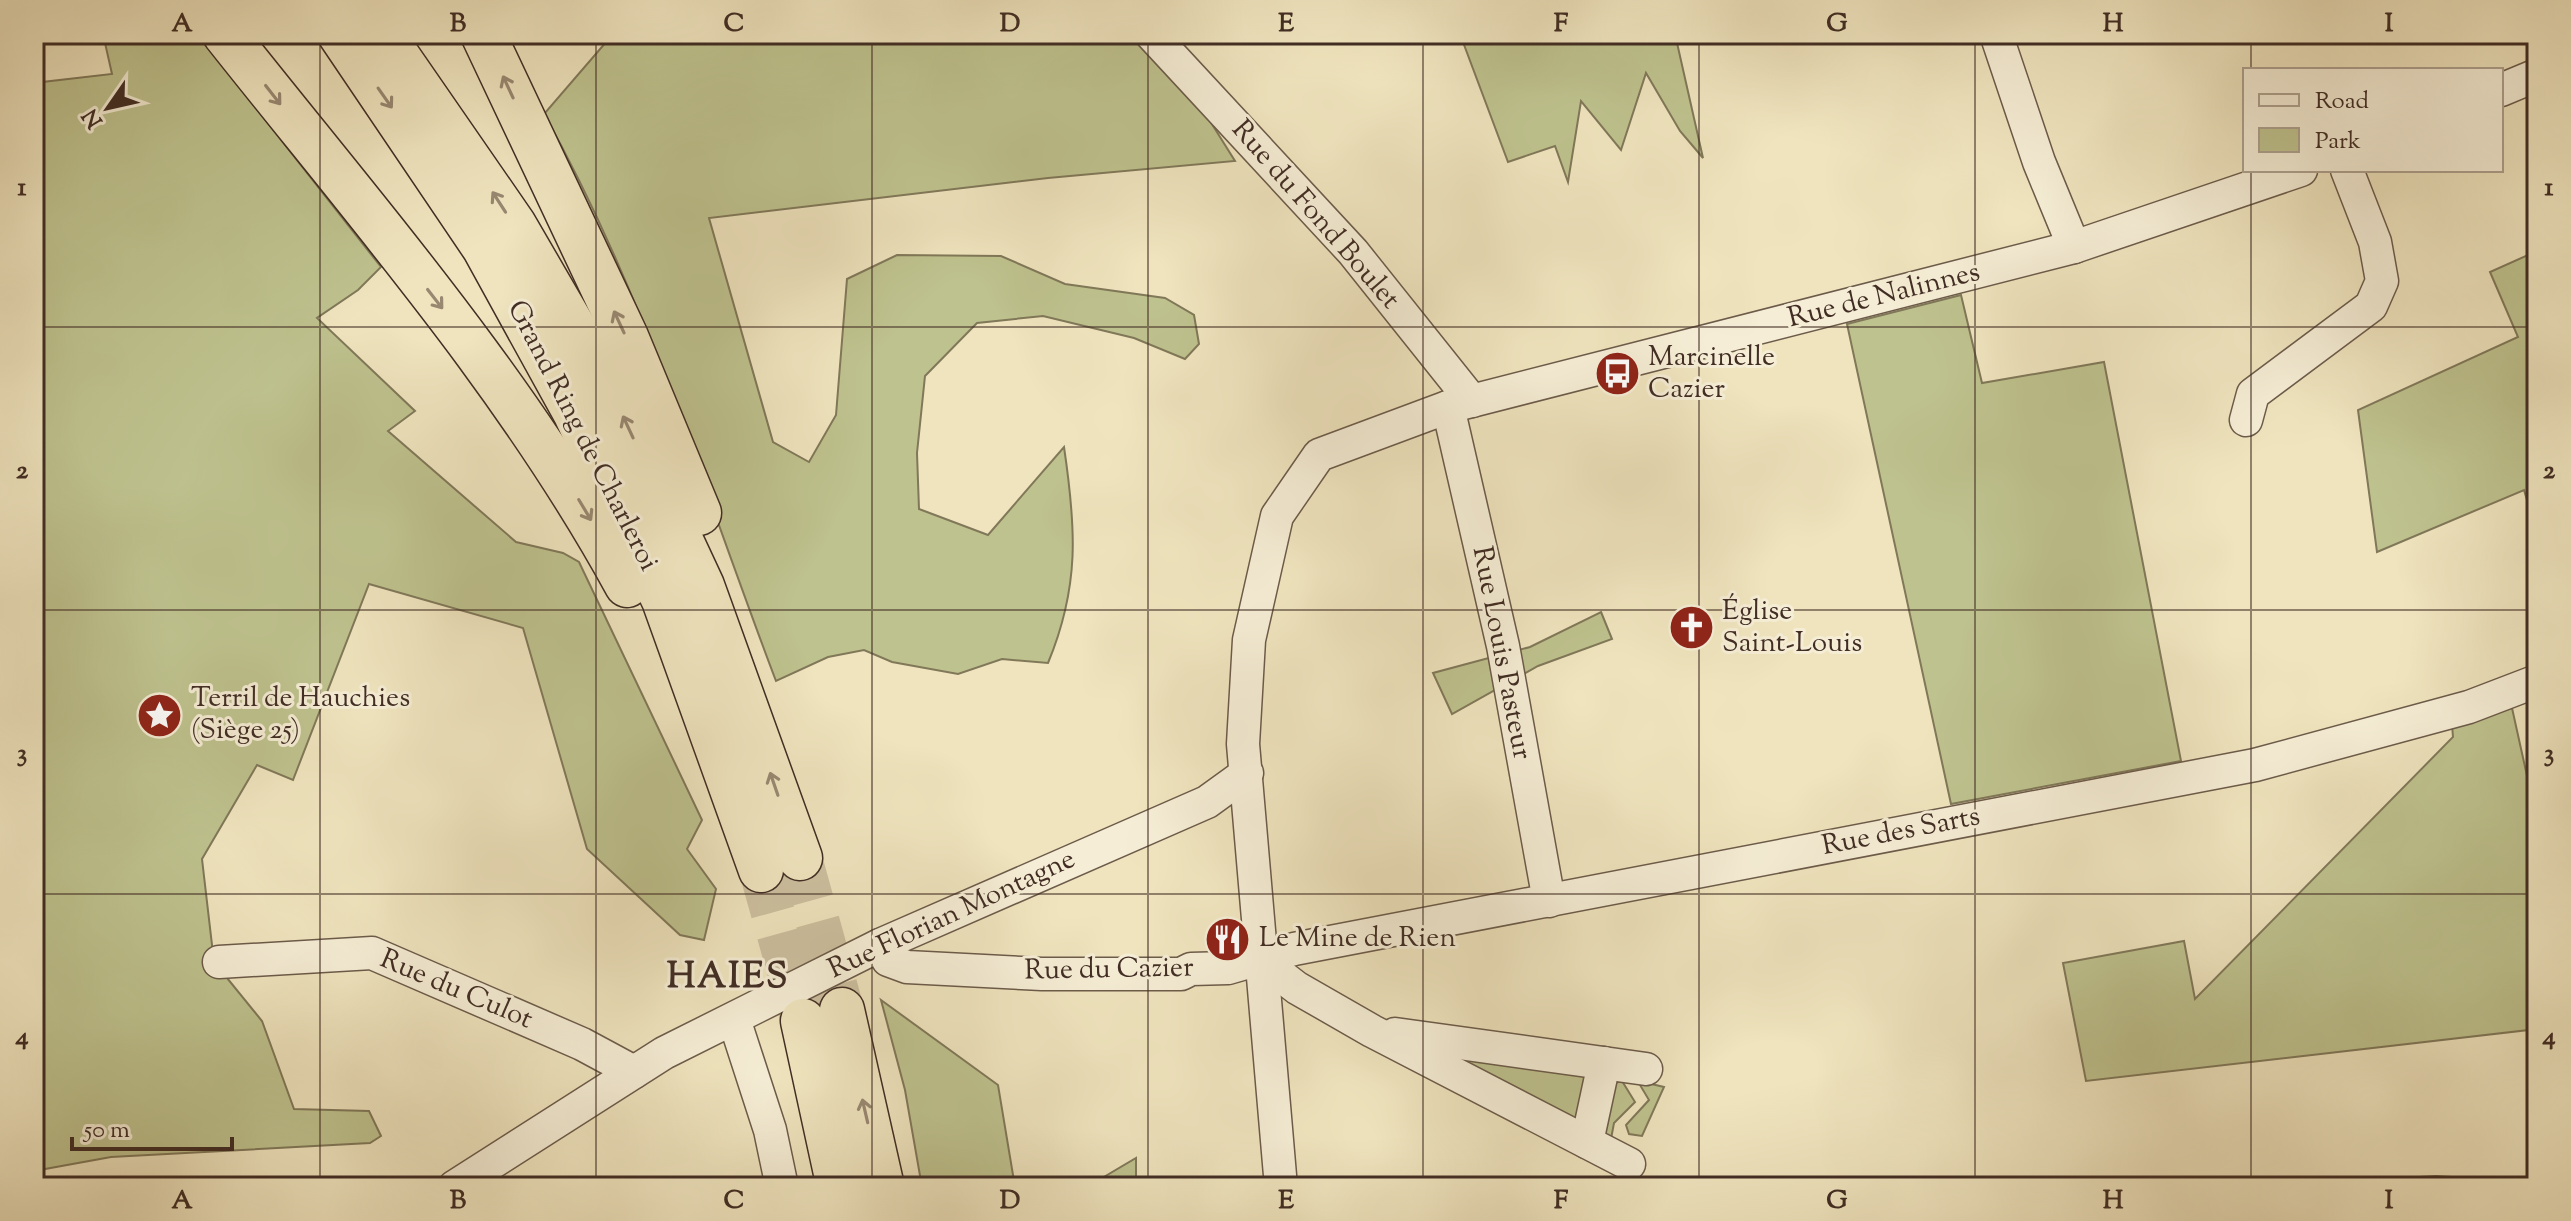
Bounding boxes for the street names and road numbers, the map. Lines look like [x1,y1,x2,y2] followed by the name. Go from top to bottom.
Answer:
[1221,111,1409,319] street label: Rue du Fond Boulet
[1784,253,1984,339] street label: Rue de Nalinnes
[496,294,668,578] street label: Grand Ring de Charleroi
[1461,543,1541,763] street label: Rue Louis Pasteur
[1819,797,1983,867] street label: Rue des Sarts
[822,840,1082,990] street label: Rue Florian Montagne
[373,940,539,1040] street label: Rue du Culot
[1024,949,1194,991] street label: Rue du Cazier

